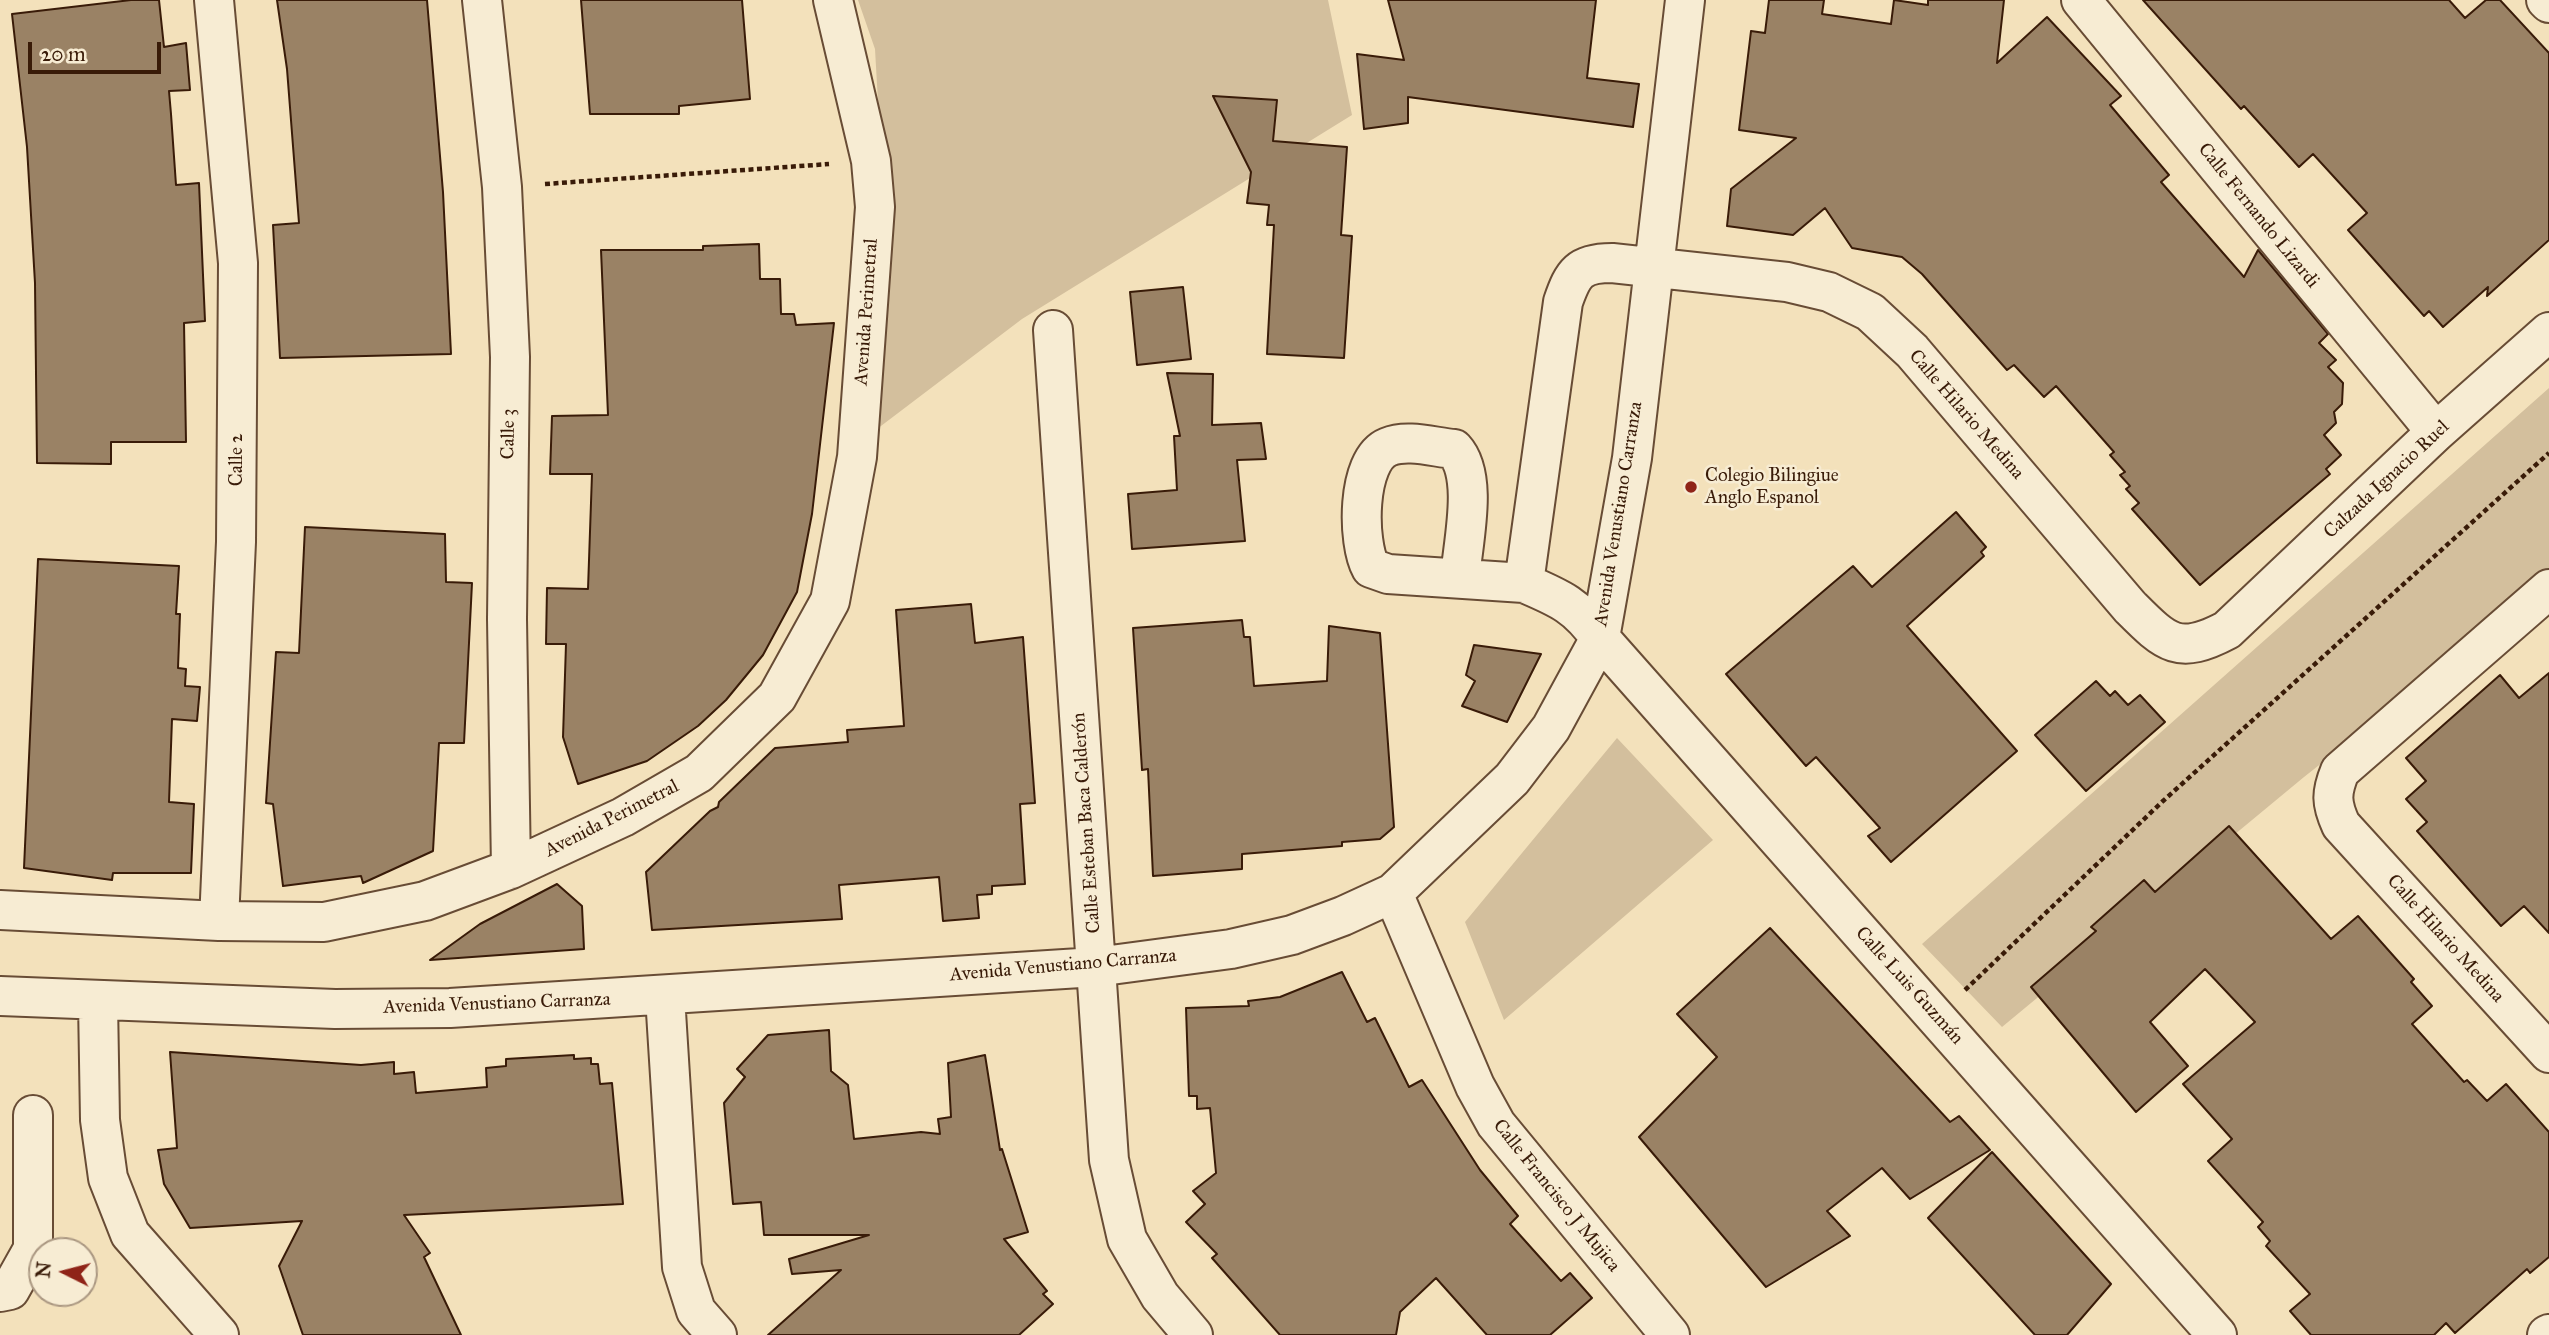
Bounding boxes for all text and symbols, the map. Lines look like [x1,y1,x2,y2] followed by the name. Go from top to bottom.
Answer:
[32,28,164,72] scale bar
[41,41,86,67] text: 20 m
[2192,139,2324,293] street label: Calle Fernando Lizardi
[850,238,884,386] street label: Avenida Perimetral
[1903,345,2029,485] street label: Calle Hilario Medina
[1590,400,1648,628] street label: Avenida Venustiano Carranza
[497,408,521,460] street label: Calle 3
[2320,416,2454,544] street label: Calzada Ignacio Ruel
[226,434,248,486] street label: Calle 2
[1705,465,1839,509] place label: Colegio Bilingiue Anglo Espanol
[1683,479,1699,495] marker: Colegio Bilingiue Anglo Espanol
[1068,712,1106,934] street label: Calle Esteban Baca Calderón
[541,775,683,863] street label: Avenida Perimetral
[2382,870,2508,1008] street label: Calle Hilario Medina
[1850,922,1968,1050] street label: Calle Luis Guzmán
[949,945,1177,987] street label: Avenida Venustiano Carranza
[383,989,611,1019] street label: Avenida Venustiano Carranza
[1487,1115,1625,1277] street label: Calle Francisco J Mujica
[28,1237,98,1307] north arrow
[31,1261,56,1279] text: N

